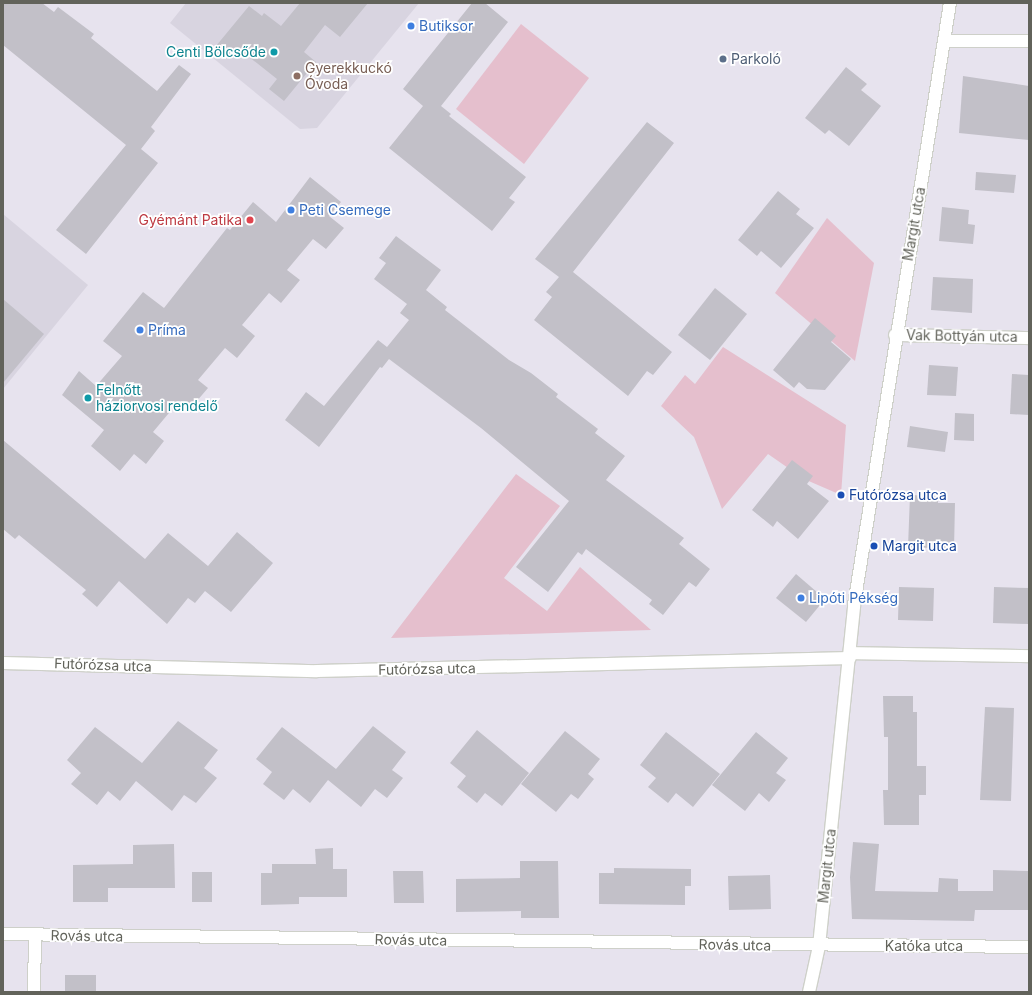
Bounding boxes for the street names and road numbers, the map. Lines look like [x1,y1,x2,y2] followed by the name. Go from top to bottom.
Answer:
[899,186,929,262] street label: Margit utca
[906,327,1018,345] street label: Vak Bottyán utca
[54,655,152,675] street label: Futórózsa utca
[378,660,476,678] street label: Futórózsa utca
[815,828,839,904] street label: Margit utca
[51,927,123,945] street label: Rovás utca
[375,931,447,949] street label: Rovás utca
[699,936,771,954] street label: Rovás utca
[885,938,963,954] street label: Katóka utca

